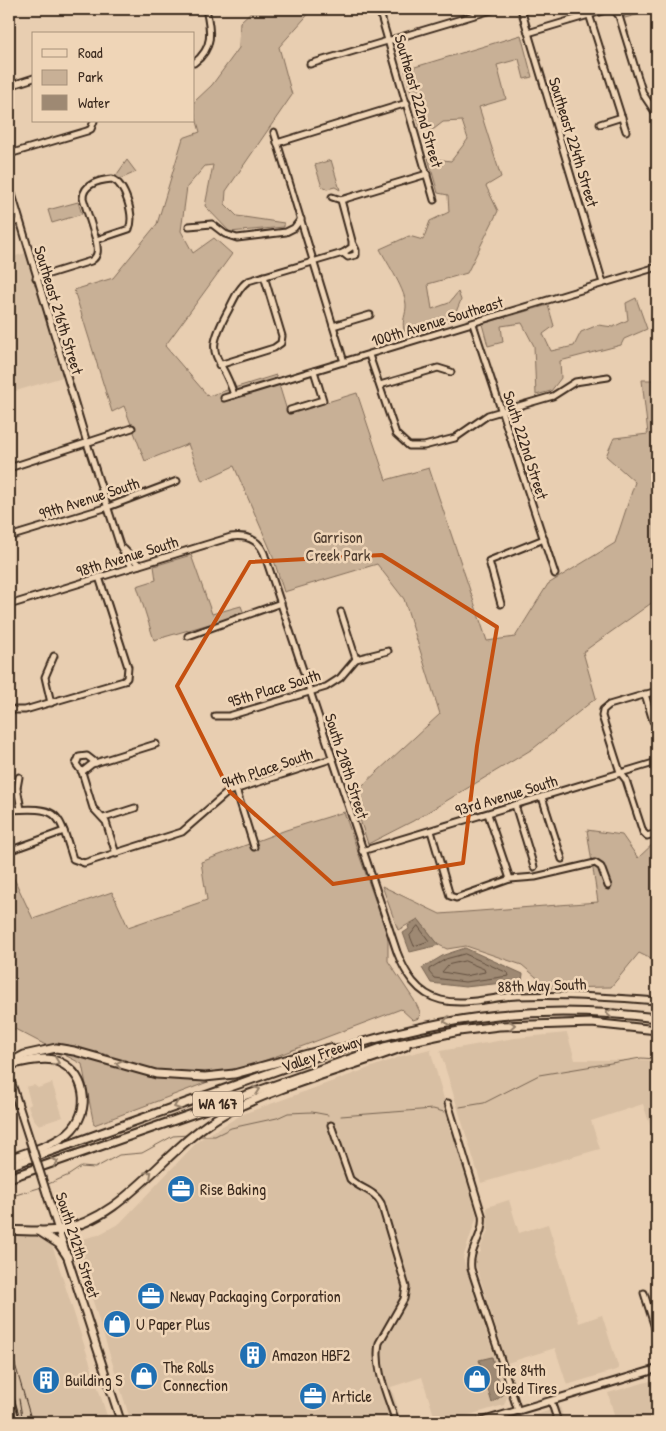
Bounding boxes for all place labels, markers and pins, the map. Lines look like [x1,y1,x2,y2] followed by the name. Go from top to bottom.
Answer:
[166,1174,196,1204] office icon: Rise Baking
[200,1178,266,1200] place label: Rise Baking
[136,1281,166,1311] office icon: Neway Packaging Corporation
[170,1285,341,1307] place label: Neway Packaging Corporation
[102,1309,132,1339] shop icon: U Paper Plus
[136,1313,210,1335] place label: U Paper Plus
[238,1340,268,1370] building icon: Amazon HBF2
[272,1344,351,1366] place label: Amazon HBF2
[163,1356,228,1396] place label: The Rolls Connection
[496,1359,557,1399] place label: The 84th Used Tires
[129,1361,159,1391] shop icon: The Rolls Connection
[462,1364,492,1394] shop icon: The 84th Used Tires
[31,1365,61,1395] building icon: Building S
[65,1369,123,1391] place label: Building S
[298,1381,328,1411] office icon: Article
[332,1385,373,1407] place label: Article

